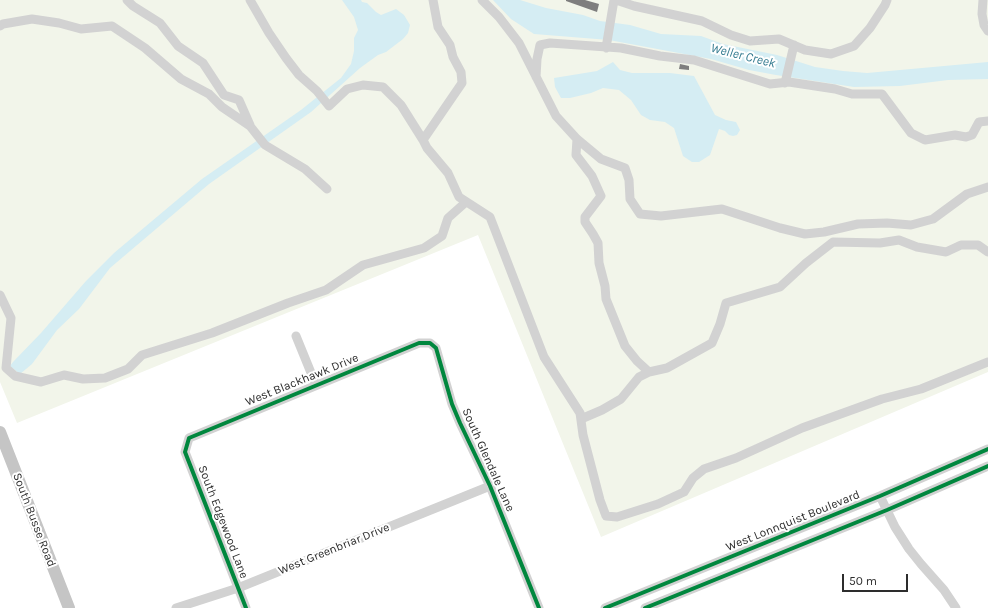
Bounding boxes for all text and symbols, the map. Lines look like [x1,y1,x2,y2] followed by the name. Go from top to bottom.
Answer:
[709,40,777,72] water label: Weller Creek
[243,351,361,409] street label: West Blackhawk Drive
[459,406,517,514] street label: South Glendale Lane
[195,463,251,581] street label: South Edgewood Lane
[9,471,59,569] street label: South Busse Road
[724,487,862,555] street label: West Lonnquist Boulevard
[276,520,392,578] street label: West Greenbriar Drive
[844,566,910,592] scale bar
[849,574,877,588] text: 50 m

